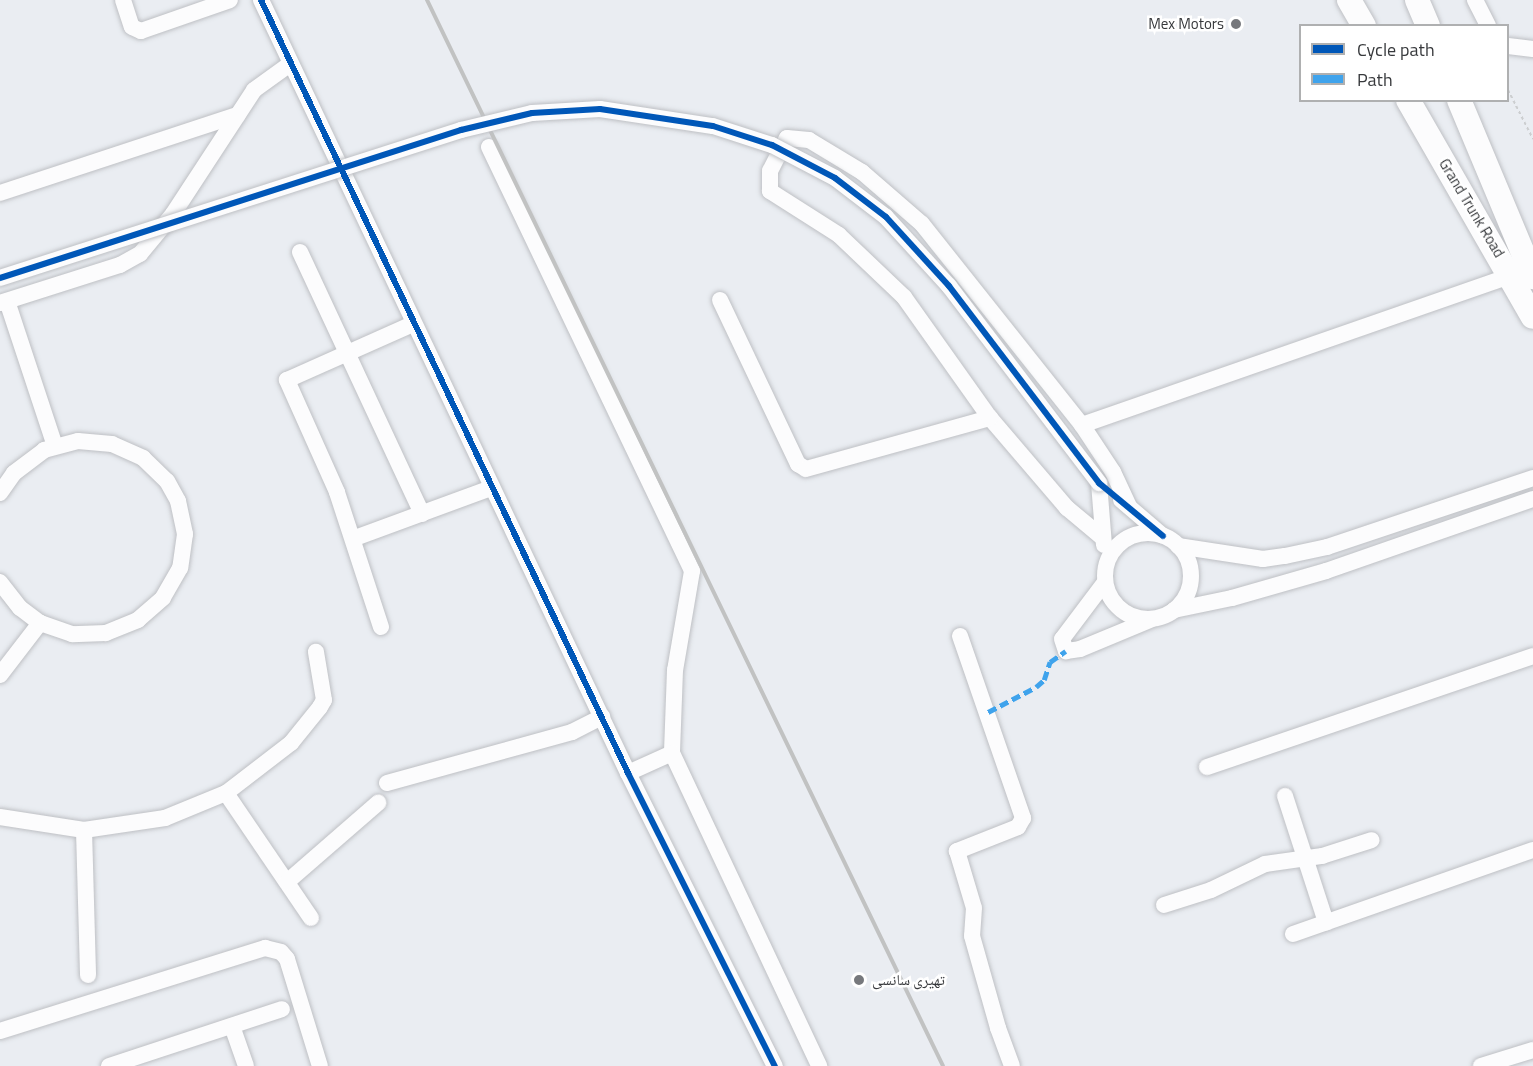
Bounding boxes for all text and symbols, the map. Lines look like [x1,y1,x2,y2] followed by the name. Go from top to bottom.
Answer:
[1148,15,1224,33] place label: Mex Motors
[1229,17,1243,31] marker: Mex Motors
[1299,24,1509,102] legend
[1357,36,1435,63] text: Cycle path
[1357,66,1393,93] text: Path
[1435,155,1509,261] street label: Grand Trunk Road
[850,971,868,989] marker: تھیری سانسی
[872,971,945,989] place label: تھیری سانسی

